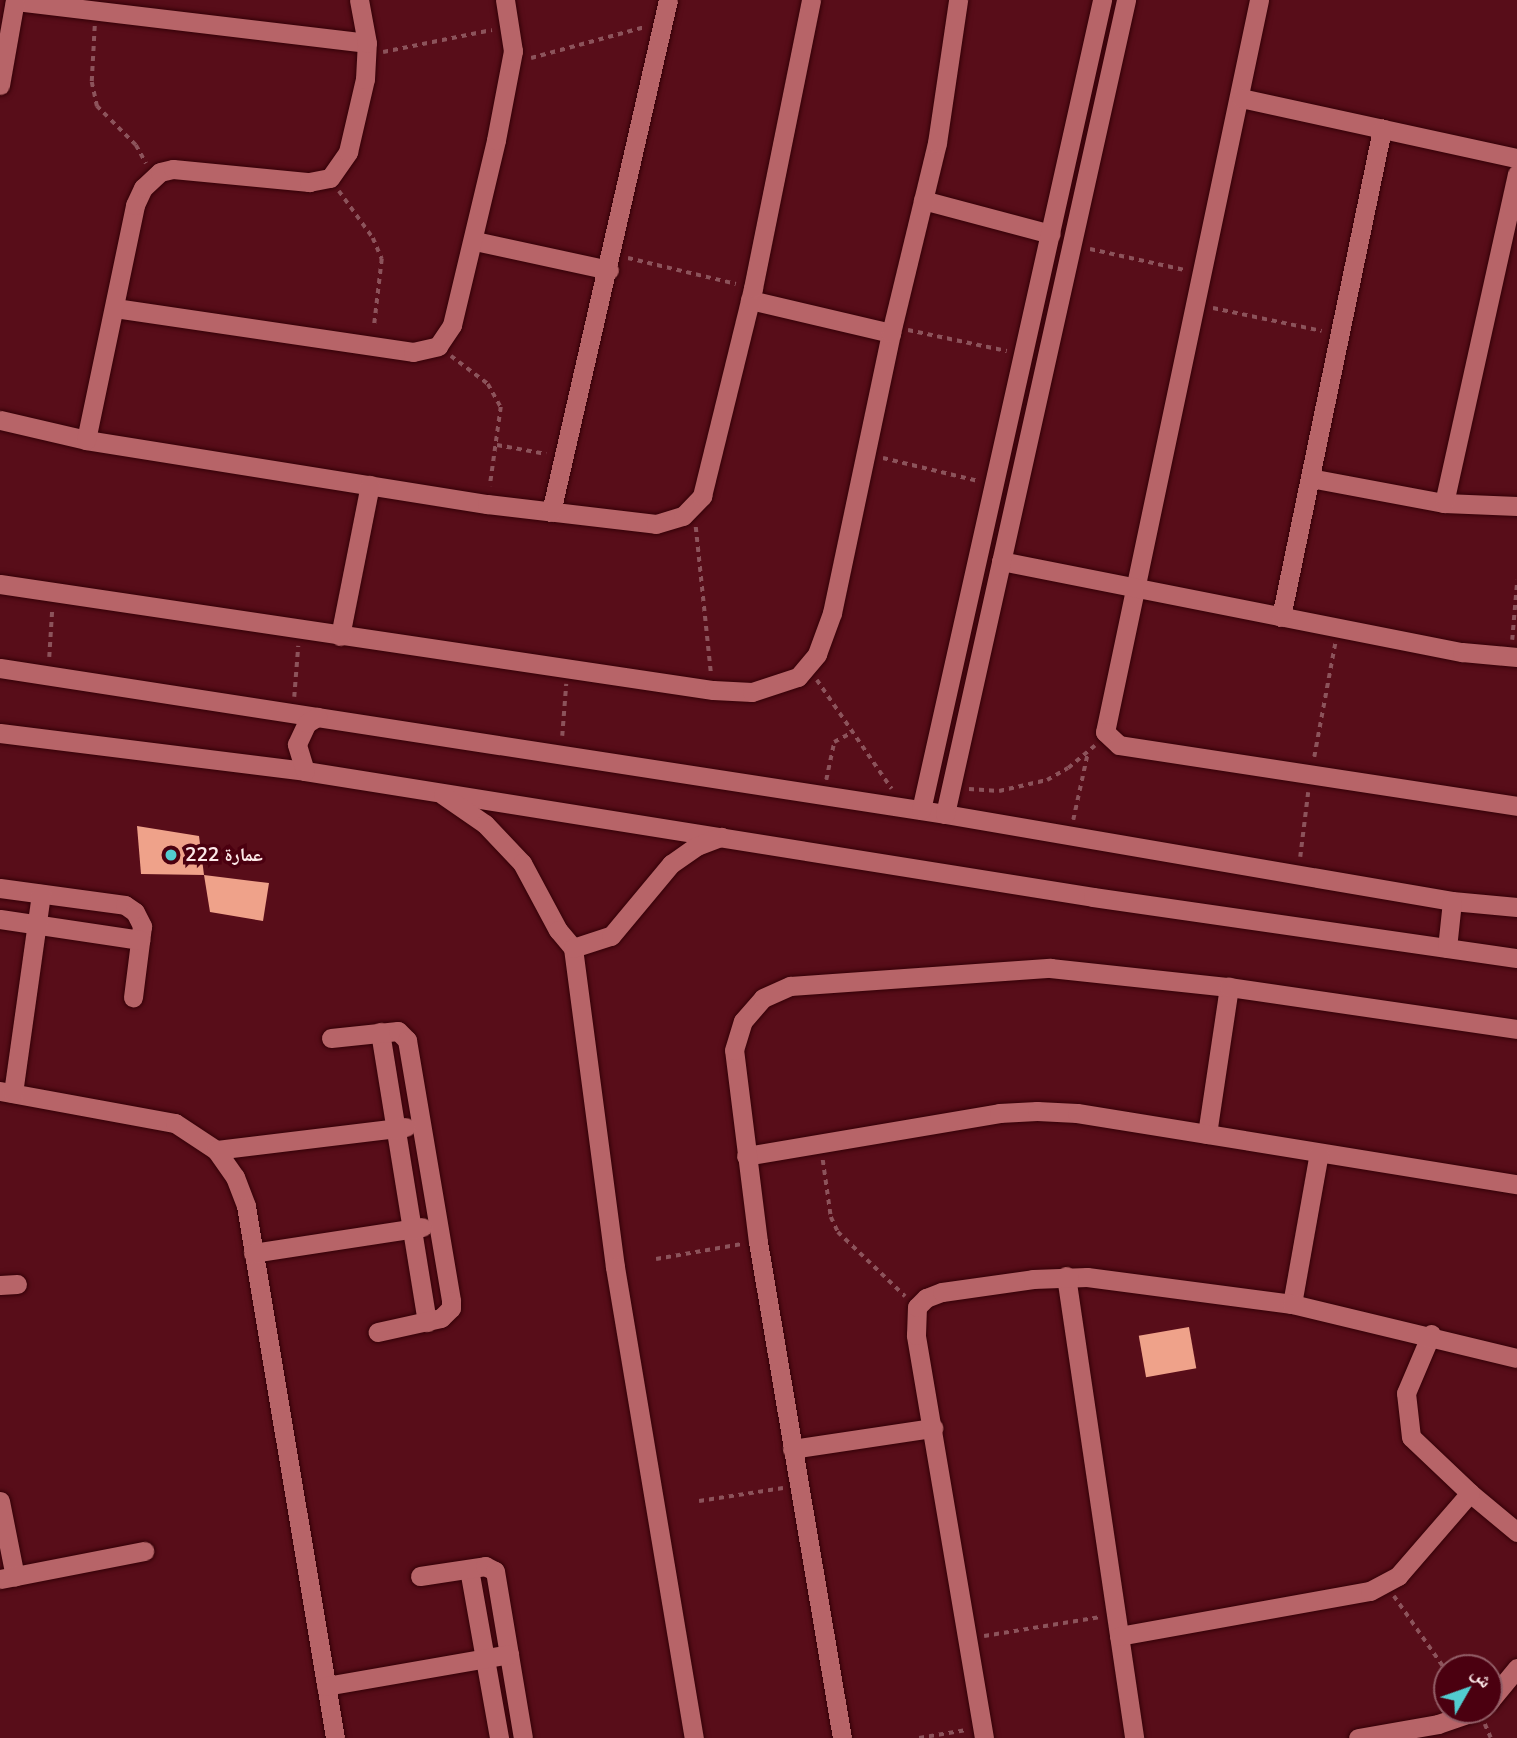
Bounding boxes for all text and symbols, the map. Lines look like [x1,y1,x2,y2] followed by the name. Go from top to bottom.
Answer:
[185,844,263,866] place label: عمارة 222
[163,847,179,863] marker: عمارة 222
[1433,1654,1503,1724] north arrow
[1467,1661,1498,1692] text: ش

